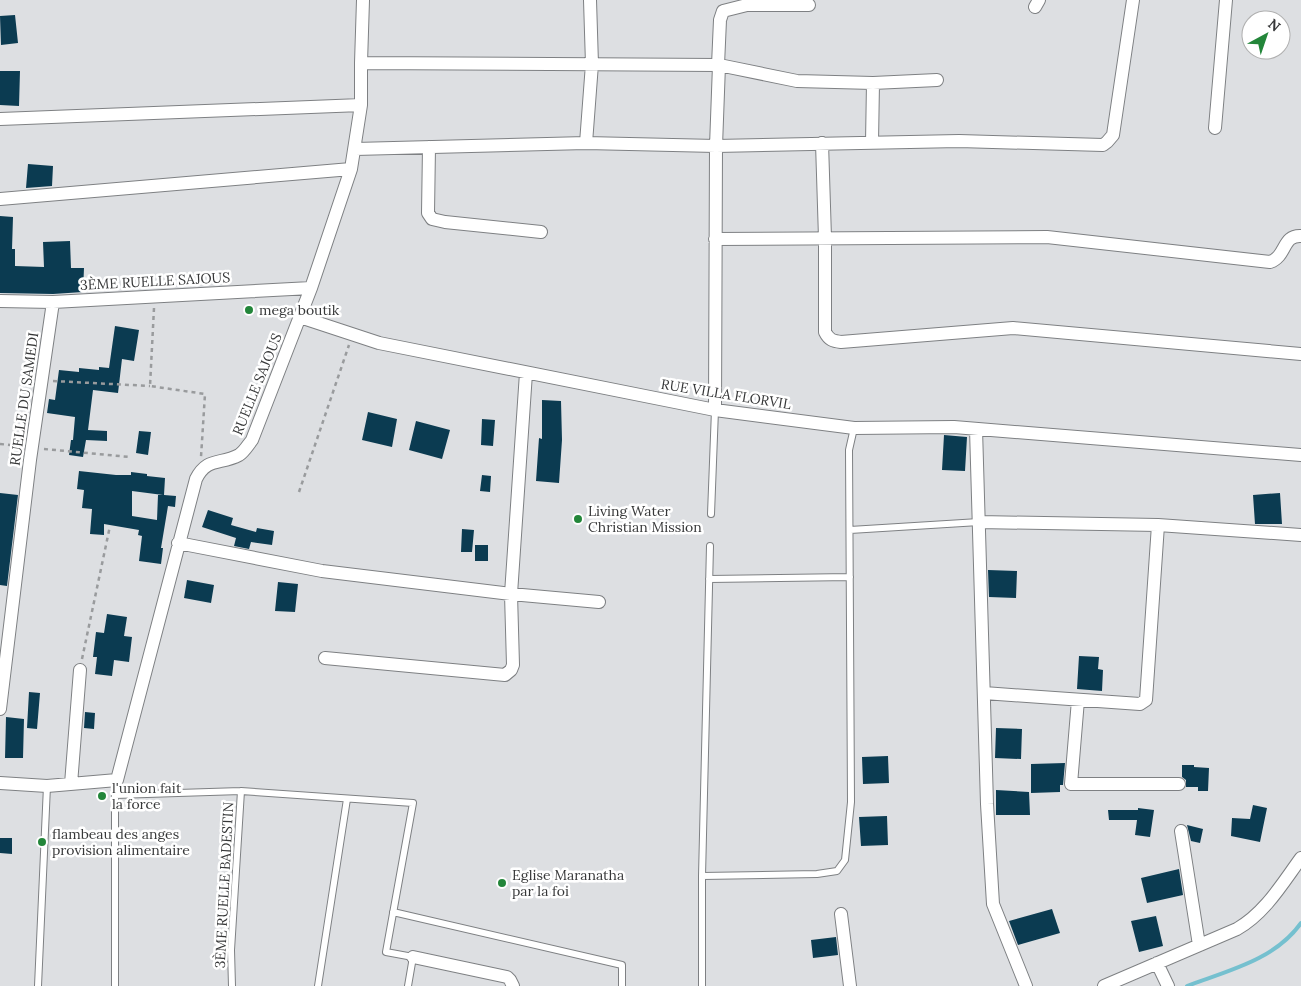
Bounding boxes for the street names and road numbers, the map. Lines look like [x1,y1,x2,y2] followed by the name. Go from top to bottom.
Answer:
[79,268,231,294] street label: 3ÈME RUELLE SAJOUS
[228,330,286,438] street label: RUELLE SAJOUS
[6,331,42,467] street label: RUELLE DU SAMEDI
[660,375,792,413] street label: RUE VILLA FLORVIL
[211,801,237,969] street label: 3ÈME RUELLE BADESTIN

